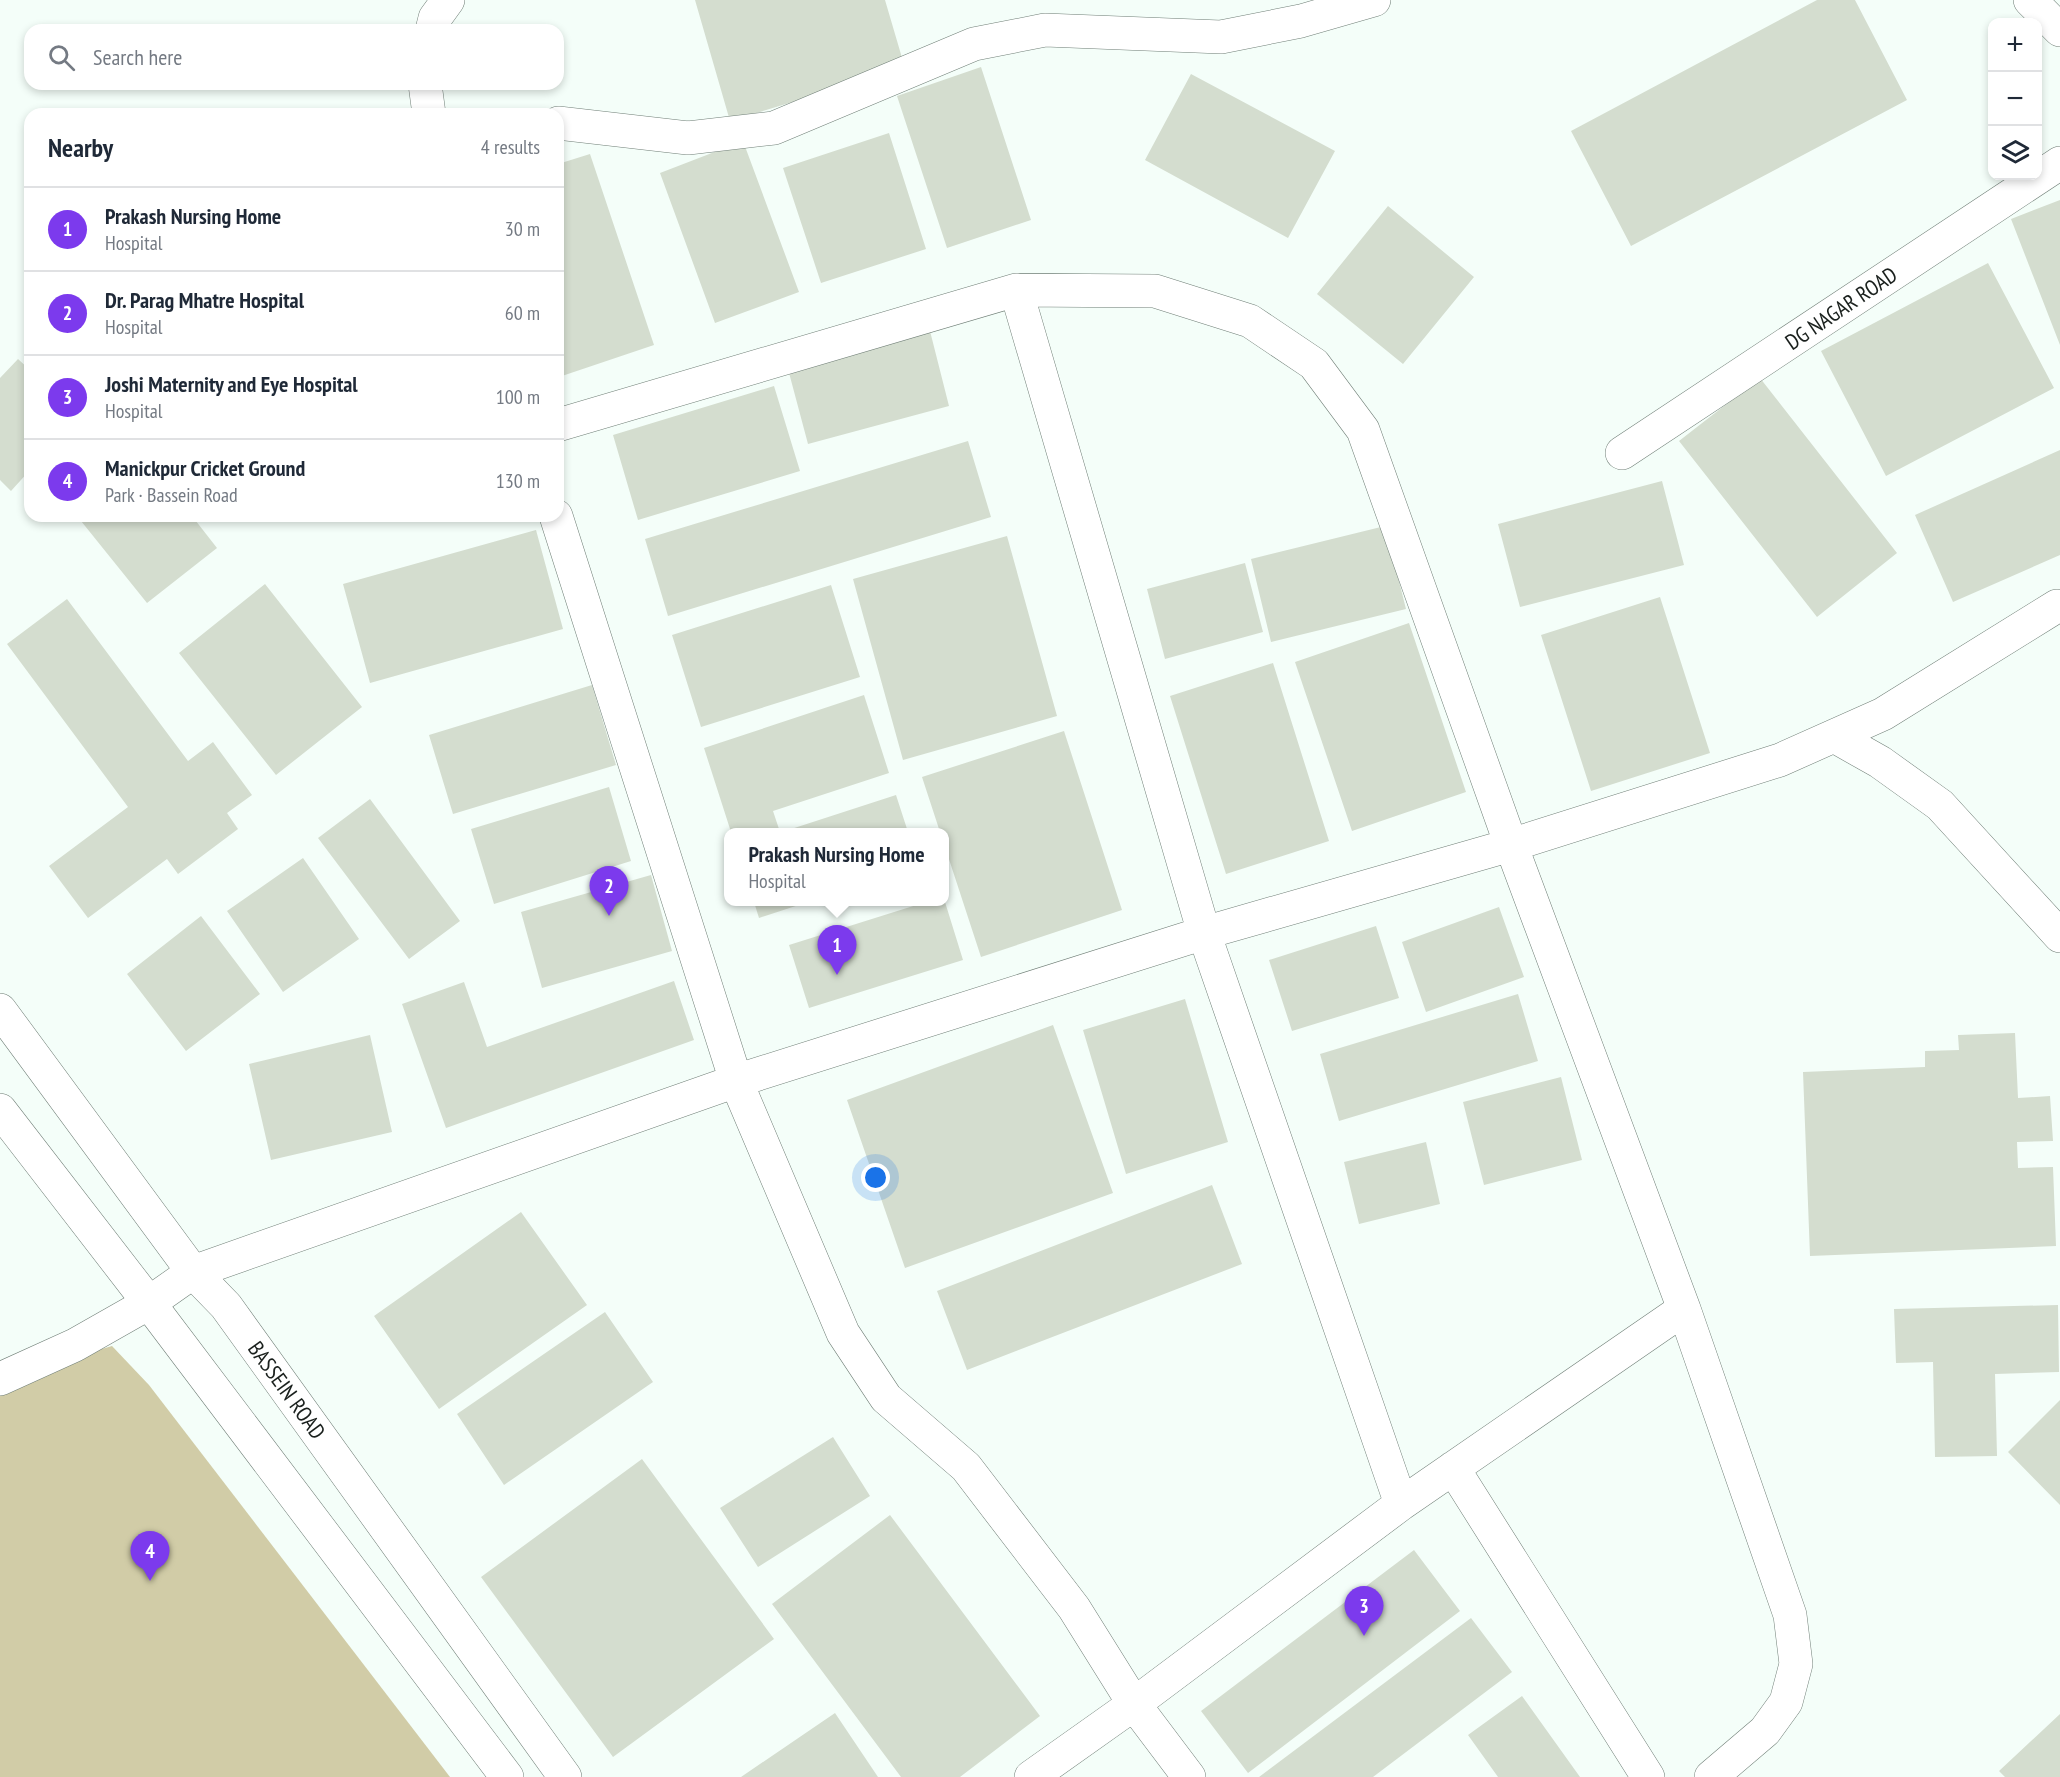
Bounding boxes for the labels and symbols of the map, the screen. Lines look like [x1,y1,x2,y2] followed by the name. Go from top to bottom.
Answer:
[1780,260,1902,356] street label: DG NAGAR ROAD
[590,866,628,916] pin: 2
[818,926,856,975] pin: 1
[861,1163,890,1192] your location
[242,1336,332,1444] street label: BASSEIN ROAD
[130,1532,170,1581] pin: 4
[1344,1586,1384,1636] pin: 3

